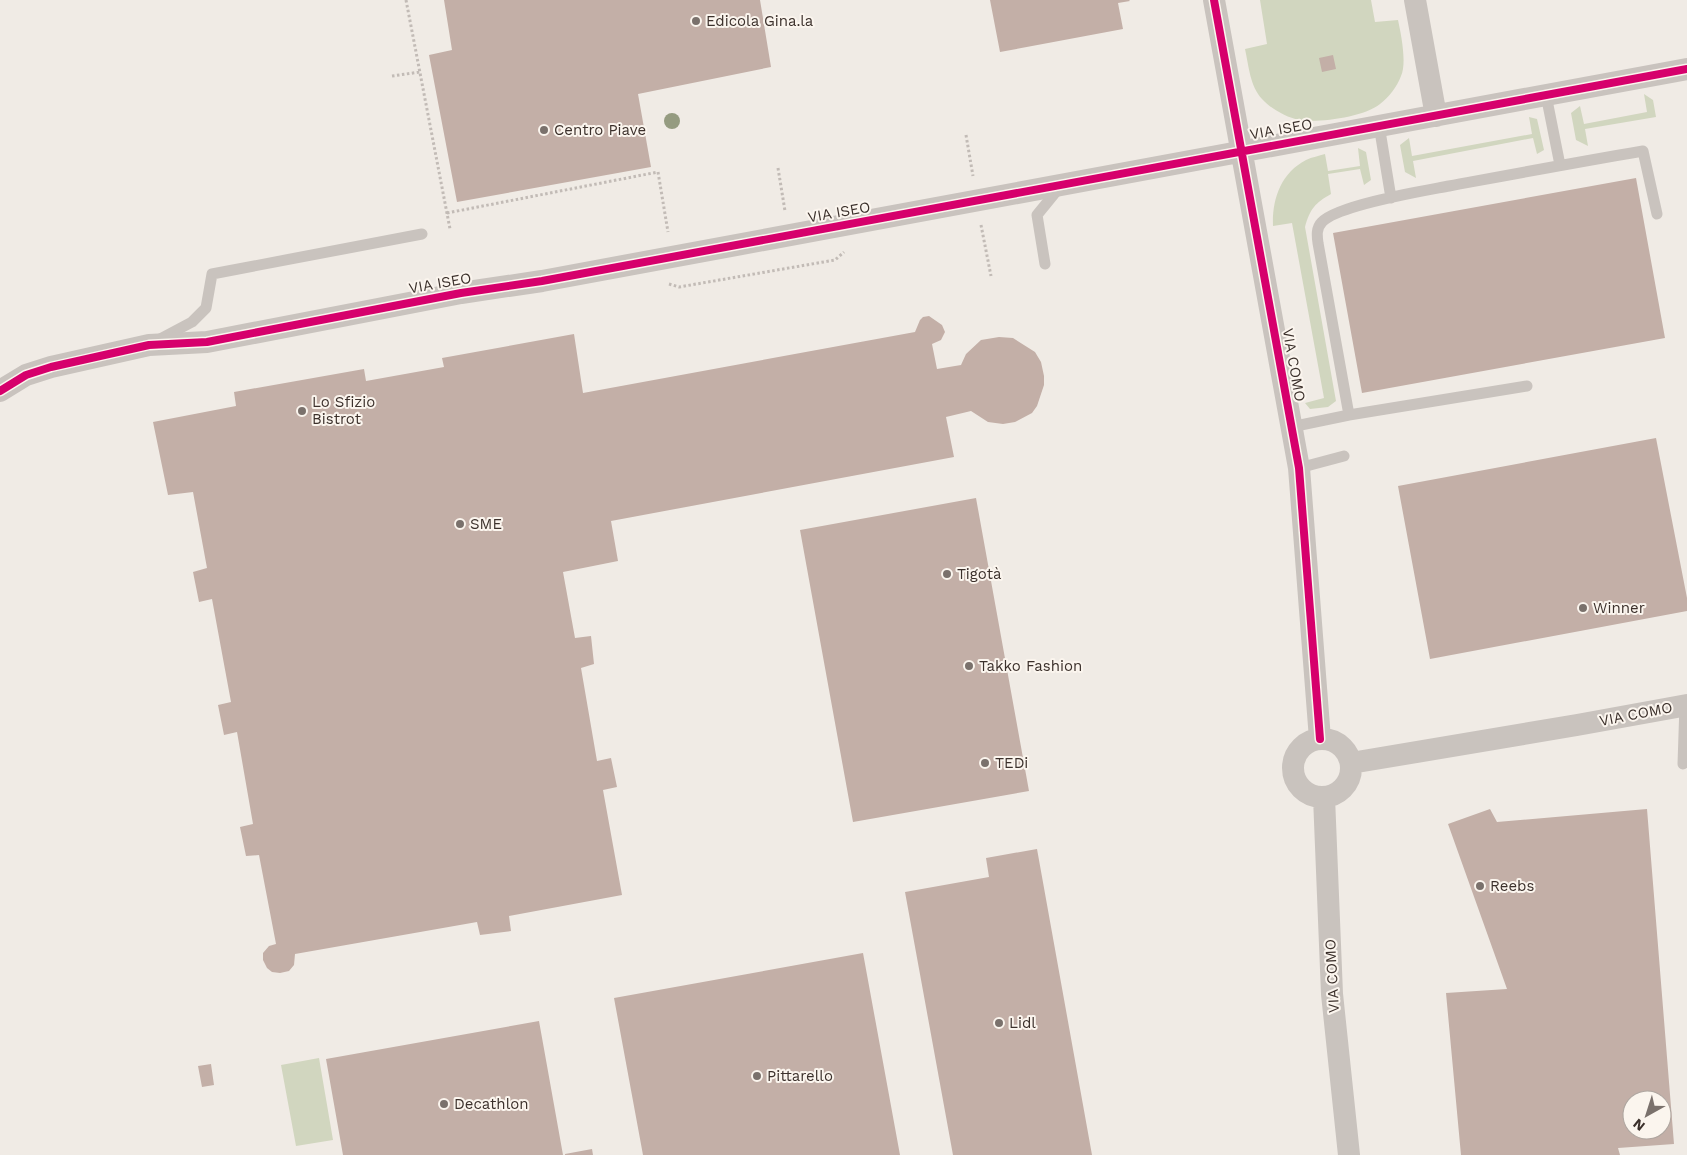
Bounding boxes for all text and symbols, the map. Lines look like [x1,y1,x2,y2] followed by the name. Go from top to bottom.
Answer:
[706,12,814,30] place label: Edicola Gina.la
[690,15,702,27] marker: Edicola Gina.la
[1248,115,1314,143] street label: VIA ISEO
[554,121,646,139] place label: Centro Piave
[538,124,550,136] marker: Centro Piave
[806,198,872,226] street label: VIA ISEO
[407,269,473,297] street label: VIA ISEO
[1279,327,1309,403] street label: VIA COMO
[312,393,375,428] place label: Lo Sfizio Bistrot
[296,405,308,417] marker: Lo Sfizio Bistrot
[470,515,502,533] place label: SME
[454,518,466,530] marker: SME
[957,565,1002,583] place label: Tigotà
[941,568,953,580] marker: Tigotà
[1593,599,1645,617] place label: Winner
[1577,602,1589,614] marker: Winner
[979,657,1082,675] place label: Takko Fashion
[963,660,975,672] marker: Takko Fashion
[1598,698,1674,730] street label: VIA COMO
[995,754,1028,772] place label: TEDi
[979,757,991,769] marker: TEDi
[1490,877,1534,895] place label: Reebs
[1474,880,1486,892] marker: Reebs
[1321,939,1343,1013] street label: VIA COMO
[1009,1014,1036,1032] place label: Lidl
[993,1017,1005,1029] marker: Lidl
[767,1067,833,1085] place label: Pittarello
[751,1070,763,1082] marker: Pittarello
[1622,1090,1672,1140] north arrow
[454,1095,529,1113] place label: Decathlon
[438,1098,450,1110] marker: Decathlon
[1630,1116,1648,1135] text: N

